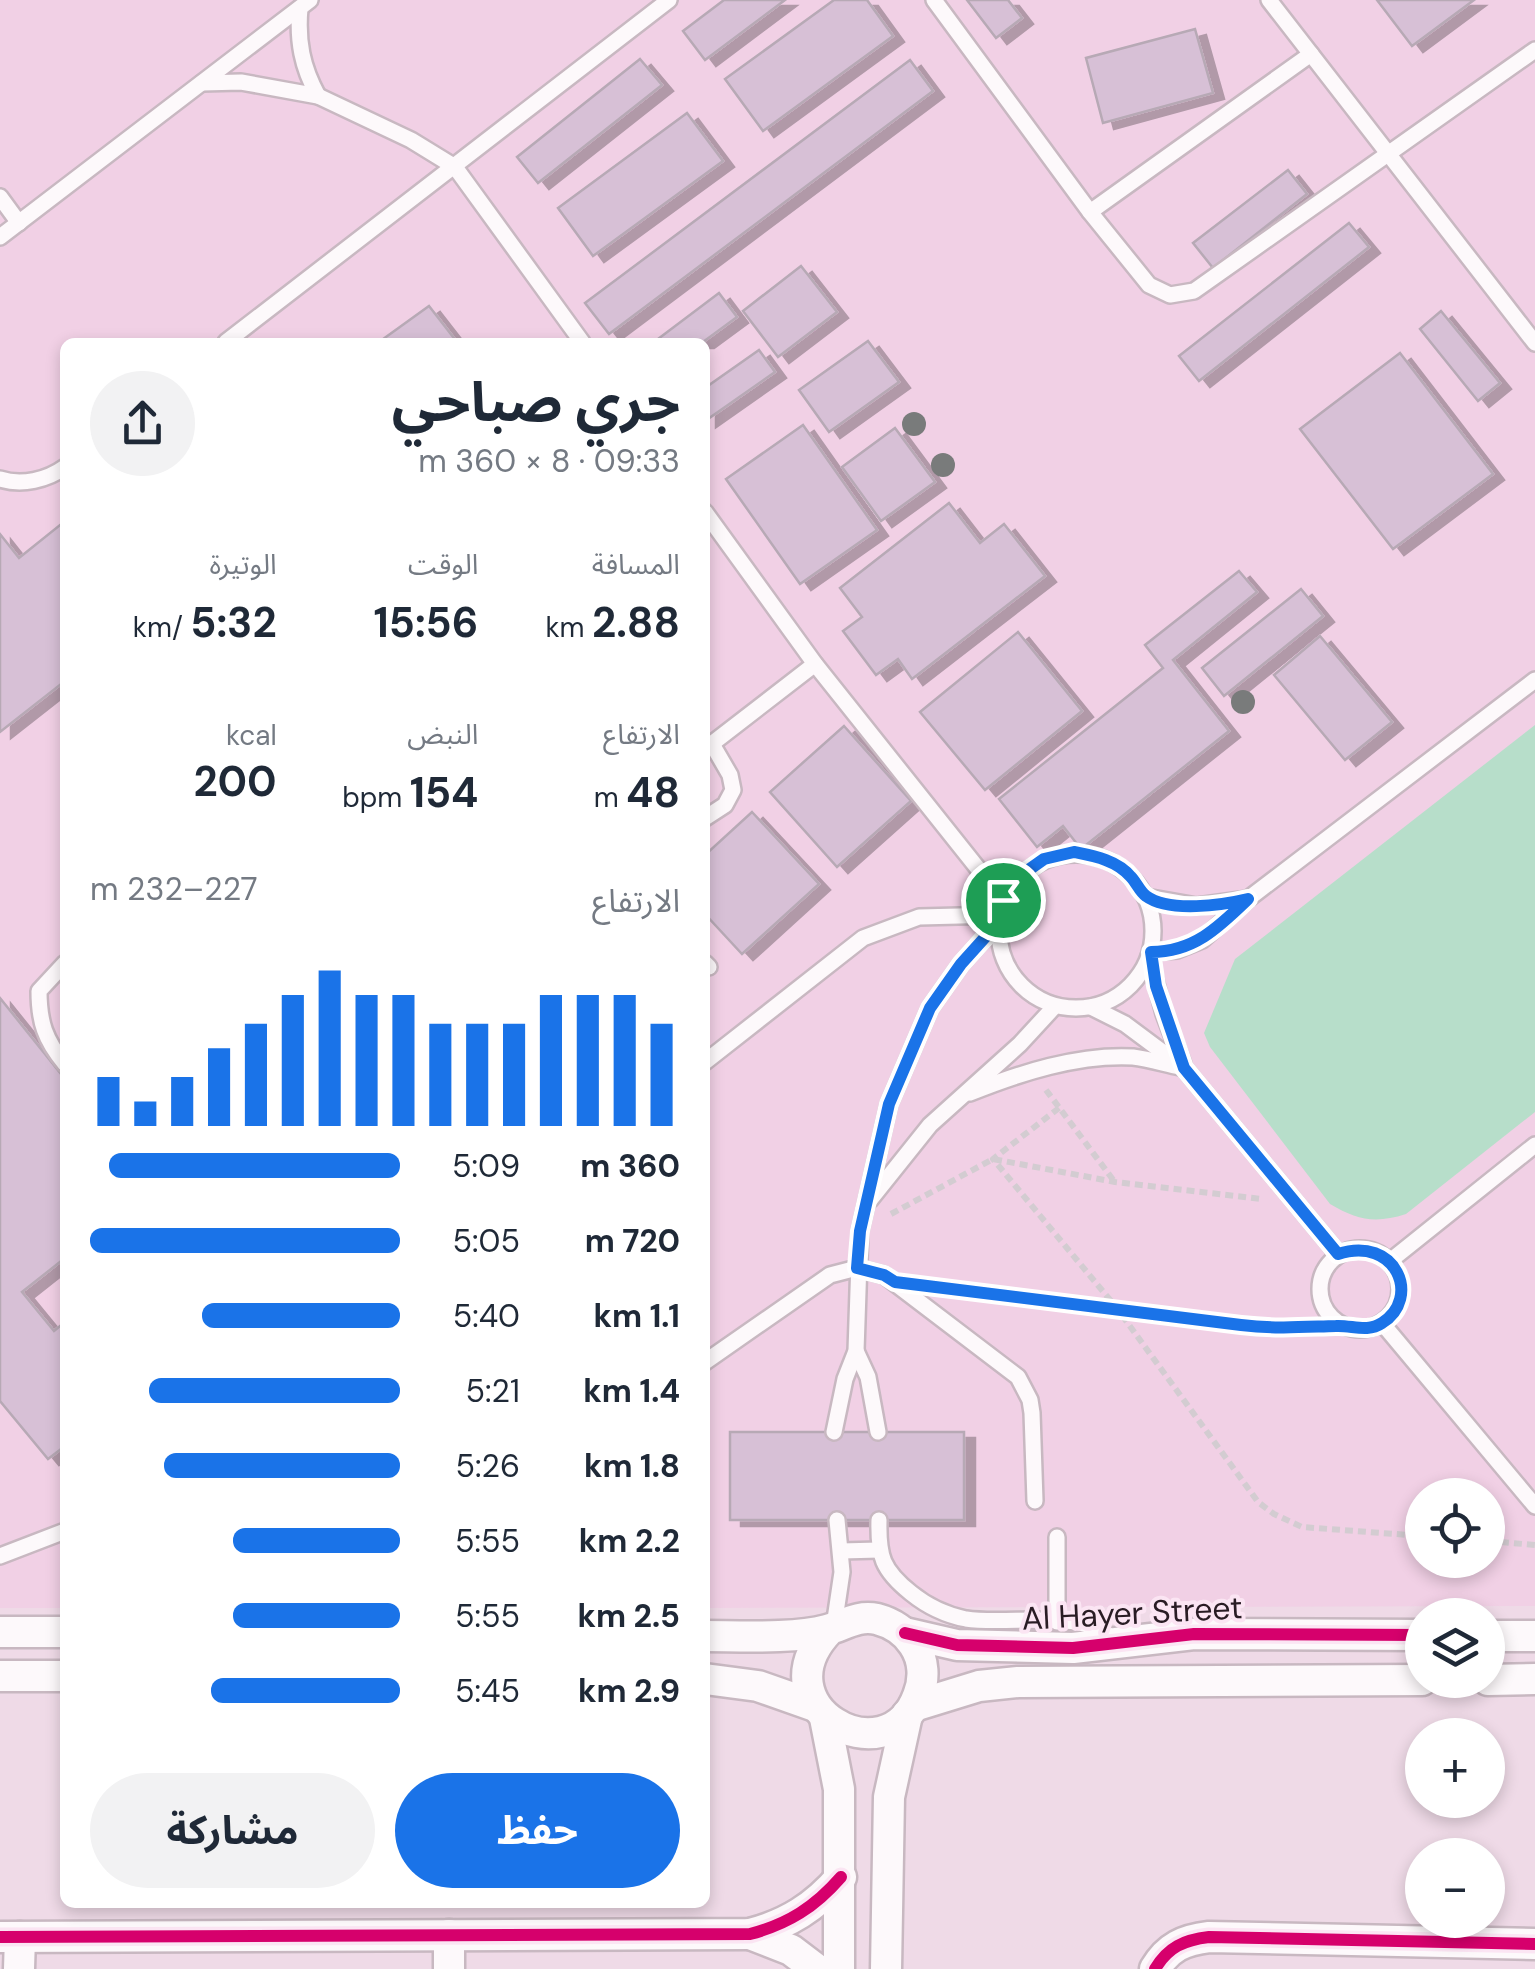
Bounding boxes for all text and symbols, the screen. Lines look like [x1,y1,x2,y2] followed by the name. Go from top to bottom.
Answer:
[392,366,680,438] text: جري صباحي
[90,371,195,476] button: share
[418,440,680,482] text: 09:33 · 8 × 360 m
[209,546,277,583] text: الوتيرة
[408,546,478,583] text: الوقت
[592,546,680,583] text: المسافة
[190,595,277,650] text: 5:32
[374,595,478,650] text: 15:56
[592,595,680,650] text: 2.88
[133,609,190,646] text: /km
[545,609,592,646] text: km
[407,716,478,753] text: النبض
[603,716,680,753] text: الارتفاع
[226,717,277,754] text: kcal
[193,754,277,809] text: 200
[410,765,478,820] text: 154
[626,765,680,820] text: 48
[342,779,410,816] text: bpm
[594,779,626,816] text: m
[961,858,1046,943] pin
[90,868,258,910] text: 227–232 m
[976,873,1031,928] icon: arrive
[592,880,680,922] text: الارتفاع
[452,1145,520,1187] text: 5:09
[580,1145,680,1187] text: 360 m
[453,1220,520,1262] text: 5:05
[585,1220,680,1262] text: 720 m
[453,1295,520,1337] text: 5:40
[594,1295,680,1337] text: 1.1 km
[466,1370,520,1412] text: 5:21
[583,1370,680,1412] text: 1.4 km
[455,1445,520,1487] text: 5:26
[584,1445,680,1487] text: 1.8 km
[1405,1478,1505,1938] map controls
[1405,1478,1505,1578] button: locate
[455,1520,520,1562] text: 5:55
[579,1520,680,1562] text: 2.2 km
[1020,1586,1244,1640] street label: Al Hayer Street
[455,1595,520,1637] text: 5:55
[577,1595,680,1637] text: 2.5 km
[1405,1598,1505,1698] button: layers
[455,1670,520,1712] text: 5:45
[578,1670,680,1712] text: 2.9 km
[1405,1718,1505,1818] button: +
[90,1773,375,1888] button: مشاركة
[395,1773,680,1888] button: حفظ
[1405,1838,1505,1938] button: −

